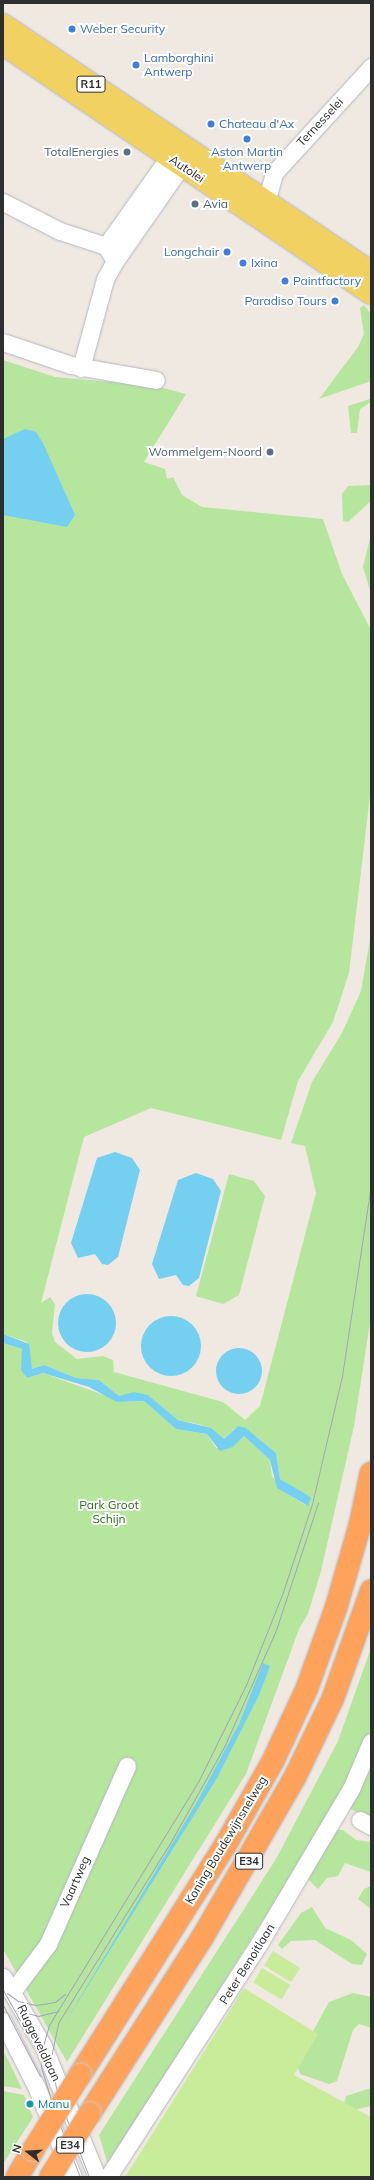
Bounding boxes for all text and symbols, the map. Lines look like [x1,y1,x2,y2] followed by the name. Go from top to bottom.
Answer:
[80,22,165,36] place label: Weber Security
[67,24,77,34] marker: Weber Security
[144,51,214,79] place label: Lamborghini Antwerp
[131,60,141,70] marker: Lamborghini Antwerp
[76,75,106,93] road number: R11
[294,95,346,149] street label: Ternesselei
[219,117,294,131] place label: Chateau d'Ax
[206,119,216,129] marker: Chateau d'Ax
[242,134,252,144] marker: Aston Martin Antwerp
[44,145,119,159] place label: TotalEnergies
[211,145,283,173] place label: Aston Martin Antwerp
[122,147,132,157] marker: TotalEnergies
[167,152,207,186] street label: Autolei
[203,197,228,211] place label: Avia
[190,199,200,209] marker: Avia
[164,245,219,259] place label: Longchair
[222,247,232,257] marker: Longchair
[251,256,278,270] place label: Ixina
[238,258,248,268] marker: Ixina
[293,274,361,288] place label: Paintfactory
[280,276,290,286] marker: Paintfactory
[244,294,327,308] place label: Paradiso Tours
[330,296,340,306] marker: Paradiso Tours
[148,445,262,459] place label: Wommelgem-Noord
[265,447,275,457] marker: Wommelgem-Noord
[79,1498,139,1526] park label: Park Groot Schijn
[182,1773,270,1907] street label: Koning Boudewijnsnelweg
[235,1852,263,1870] road number: E34
[57,1854,93,1910] street label: Vaartweg
[216,1921,278,2007] street label: Peter Benoitlaan
[14,2002,64,2084] street label: Ruggeveldlaan
[38,2097,69,2111] place label: Manu
[25,2099,35,2109] marker: Manu
[8,2132,48,2172] north arrow
[56,2136,84,2154] road number: E34
[9,2142,24,2155] text: N

